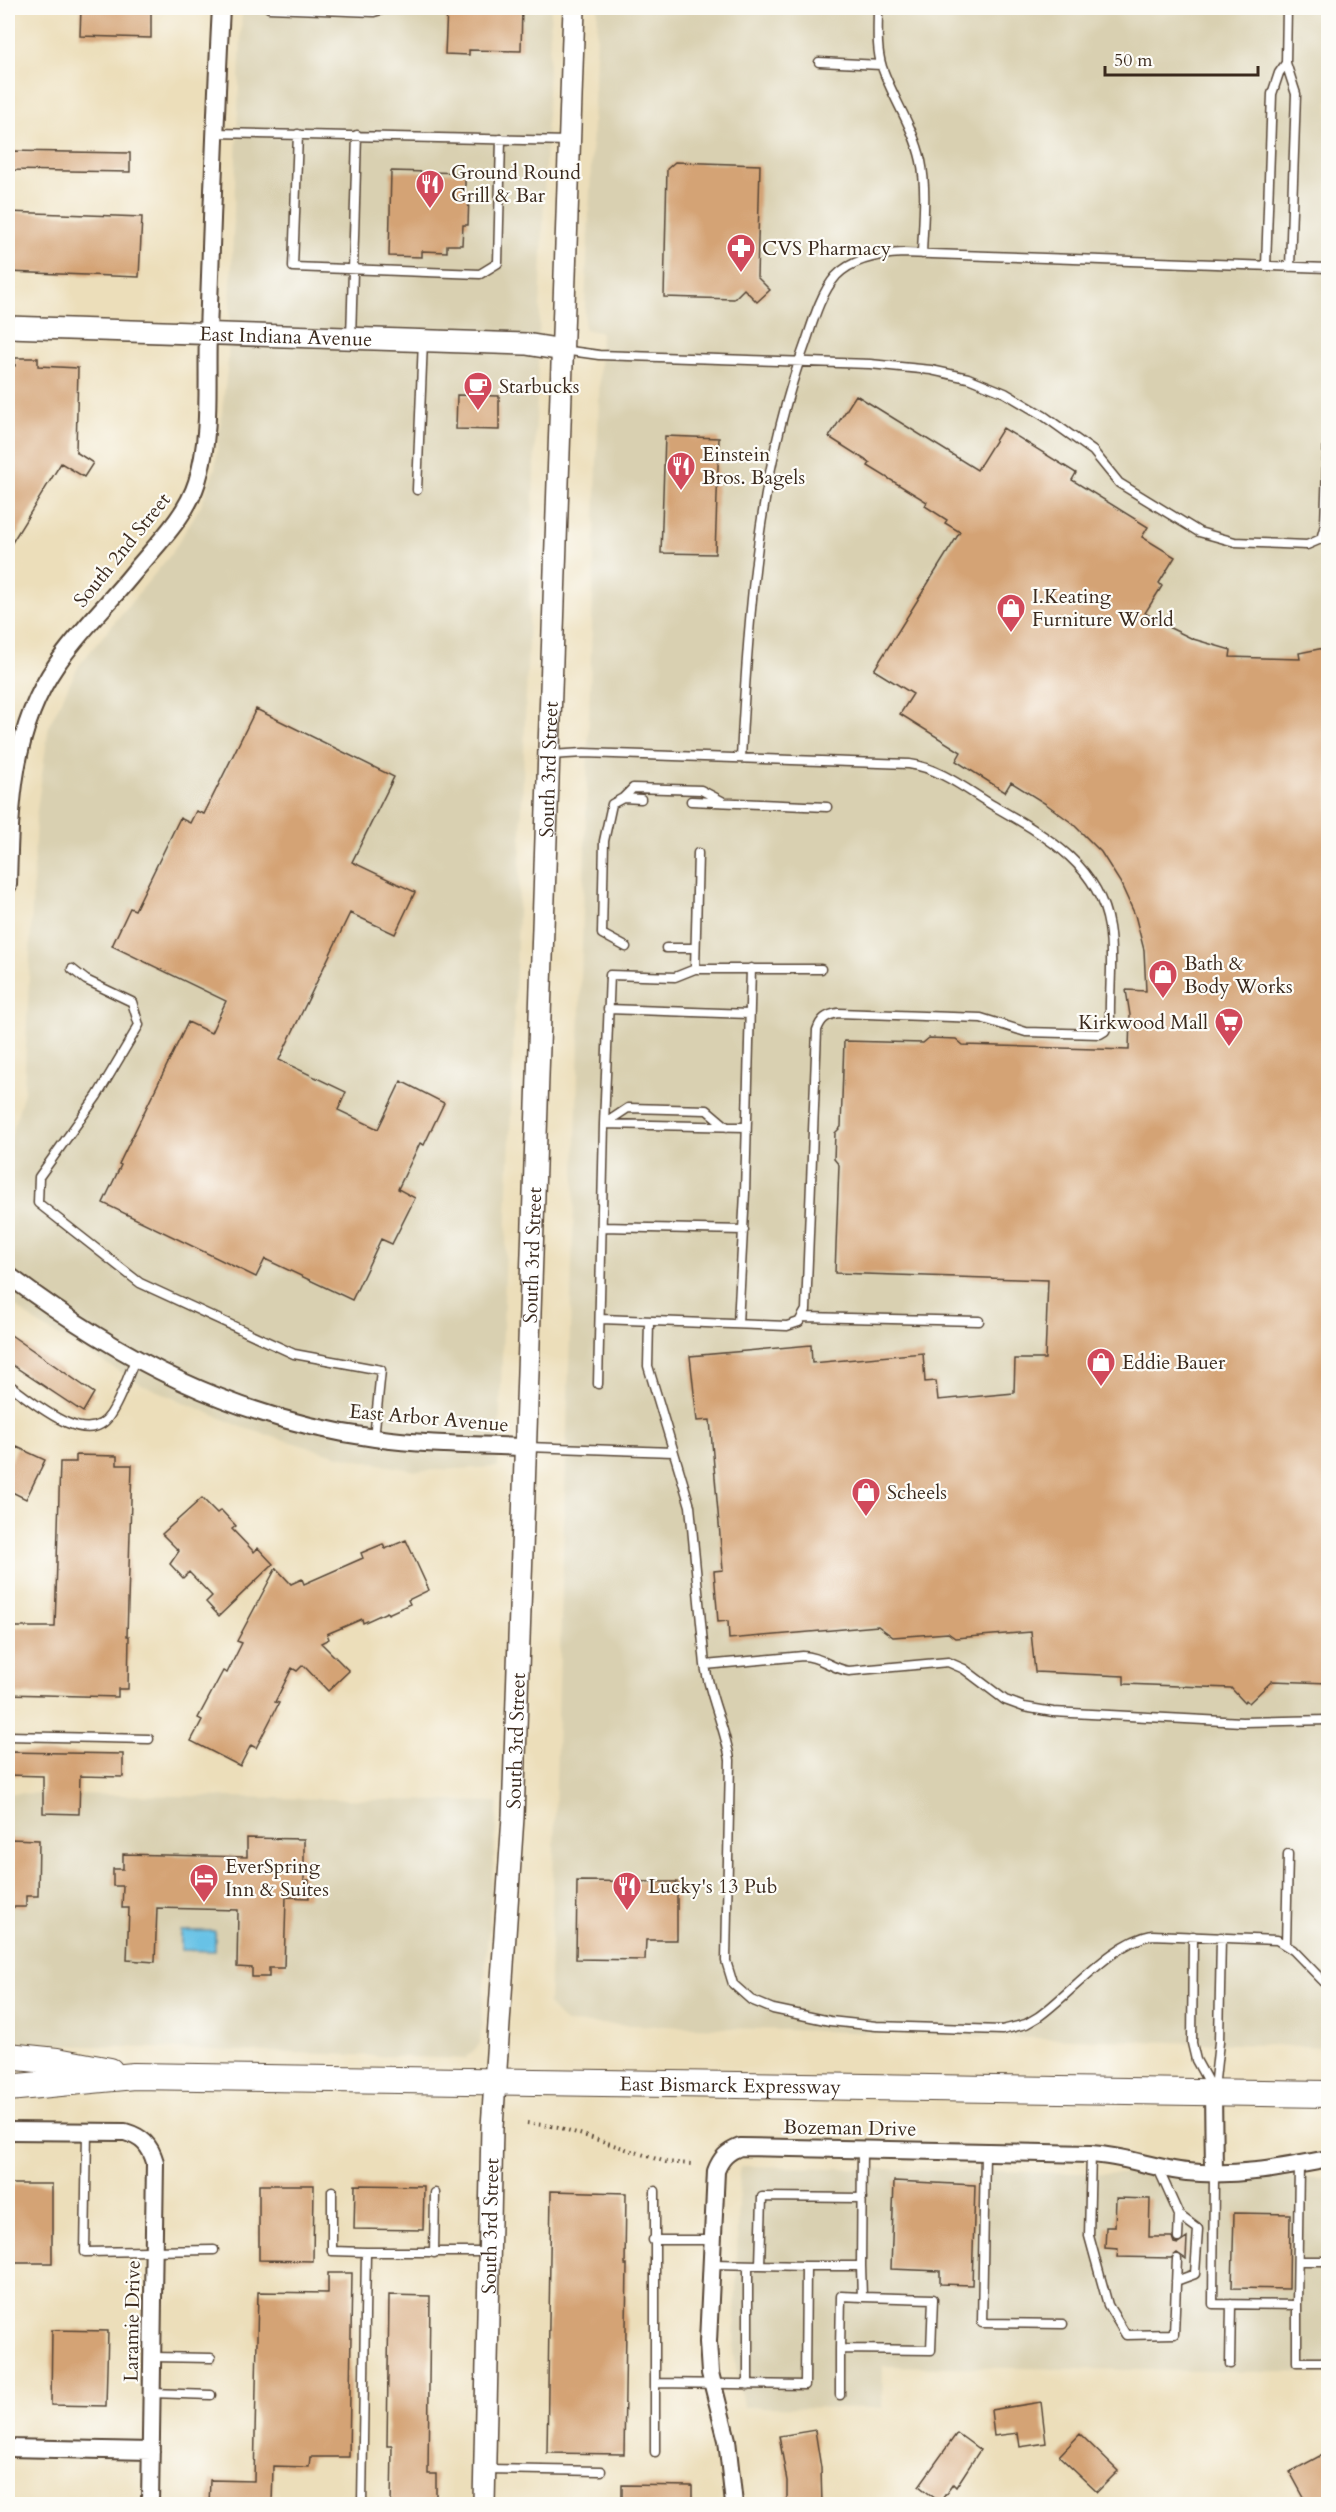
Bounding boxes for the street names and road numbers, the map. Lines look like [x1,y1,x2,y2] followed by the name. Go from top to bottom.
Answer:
[199,320,373,352] street label: East Indiana Avenue
[67,486,177,613] street label: South 2nd Street
[533,700,564,838] street label: South 3rd Street
[516,1186,548,1324] street label: South 3rd Street
[348,1398,510,1438] street label: East Arbor Avenue
[500,1672,531,1809] street label: South 3rd Street
[619,2070,842,2100] street label: East Bismarck Expressway
[783,2113,917,2143] street label: Bozeman Drive
[475,2157,505,2294] street label: South 3rd Street
[117,2260,147,2382] street label: Laramie Drive

